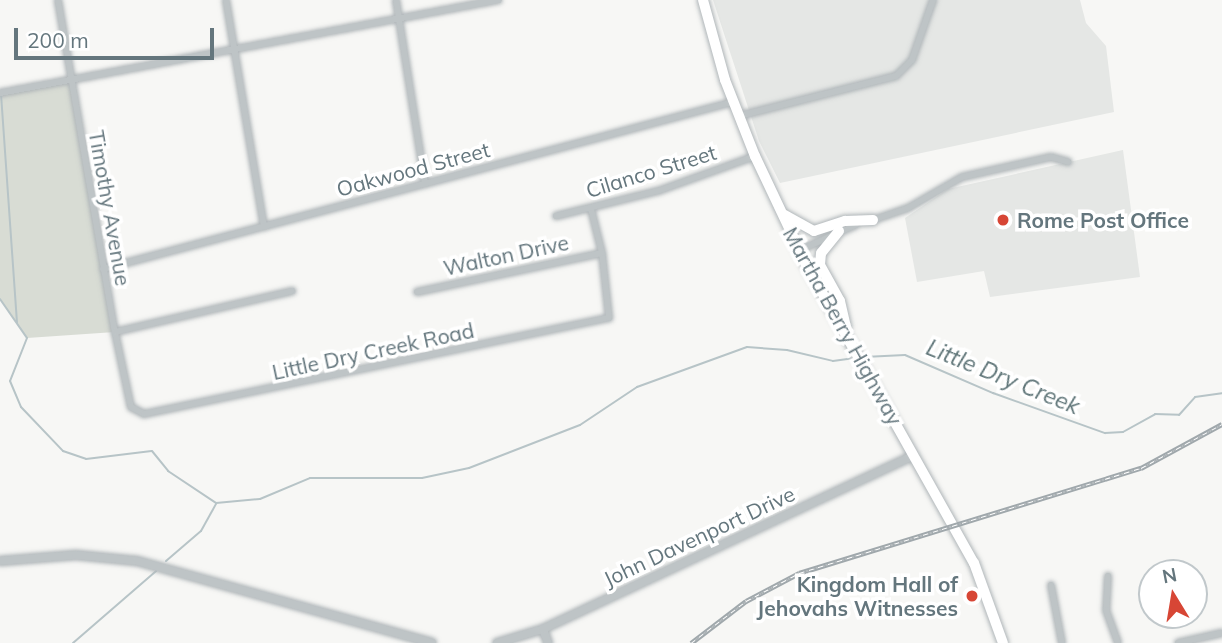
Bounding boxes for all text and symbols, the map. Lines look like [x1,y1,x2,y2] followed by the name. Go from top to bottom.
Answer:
[18,14,217,58] scale bar
[27,27,89,53] text: 200 m
[84,128,136,288] street label: Timothy Avenue
[334,136,492,202] street label: Oakwood Street
[583,139,719,203] street label: Cilanco Street
[1017,207,1189,233] place label: Rome Post Office
[995,212,1011,228] marker: Rome Post Office
[778,223,908,429] street label: Martha Berry Highway
[441,229,571,281] street label: Walton Drive
[270,317,476,385] street label: Little Dry Creek Road
[922,334,1084,420] water label: Little Dry Creek
[599,481,799,591] street label: John Davenport Drive
[1138,559,1208,629] north arrow
[1160,562,1179,589] text: N
[757,571,958,621] place label: Kingdom Hall of Jehovahs Witnesses
[964,588,980,604] marker: Kingdom Hall of Jehovahs Witnesses

